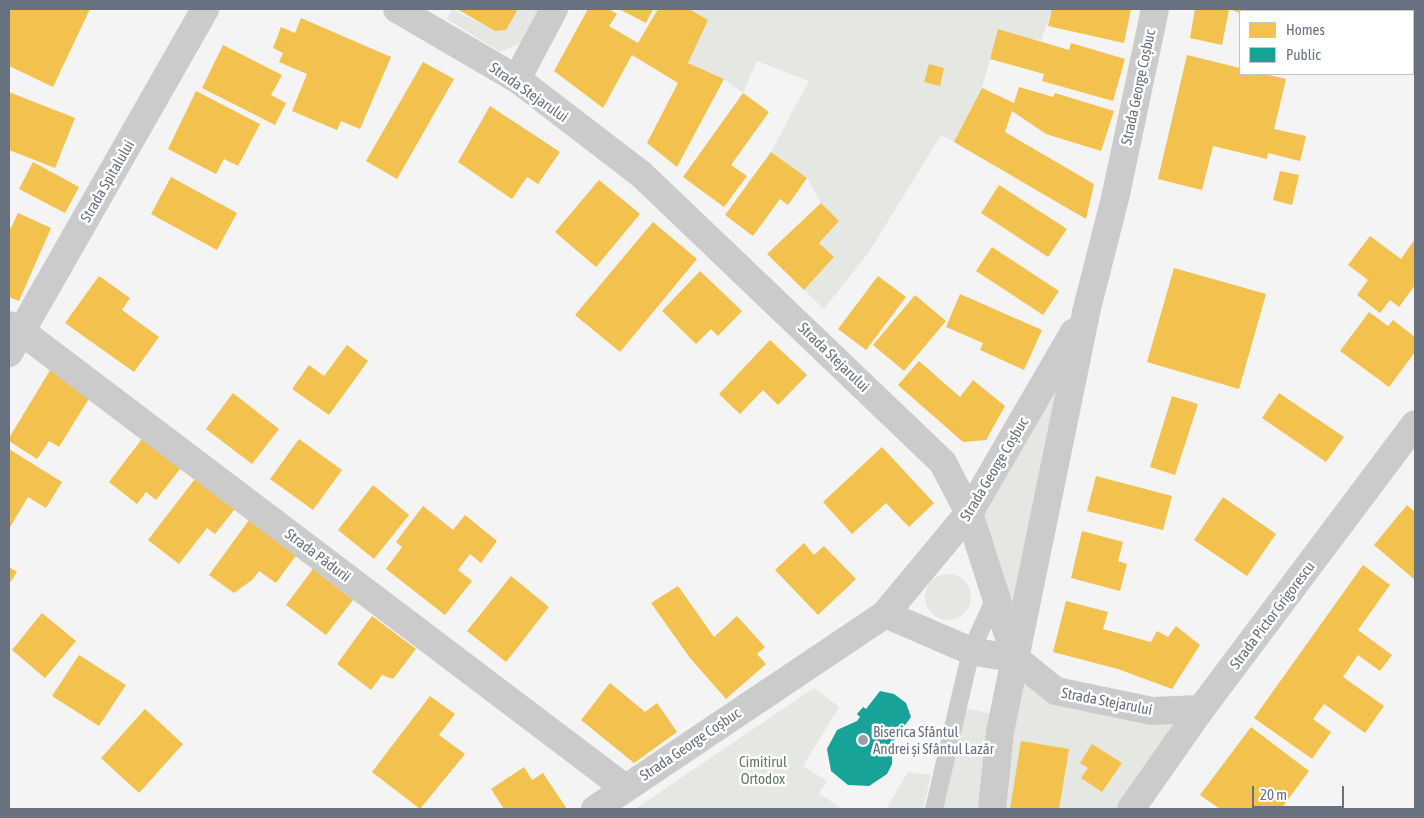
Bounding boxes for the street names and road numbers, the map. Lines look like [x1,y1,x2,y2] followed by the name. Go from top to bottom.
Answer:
[1117,28,1159,146] street label: Strada George Coșbuc
[486,58,572,126] street label: Strada Stejarului
[76,137,138,225] street label: Strada Spitalului
[795,319,873,395] street label: Strada Stejarului
[956,414,1032,524] street label: Strada George Coșbuc
[282,524,354,586] street label: Strada Pădurii
[1226,558,1318,672] street label: Strada Pictor Grigorescu
[1060,683,1154,719] street label: Strada Stejarului
[636,704,744,784] street label: Strada George Coșbuc

